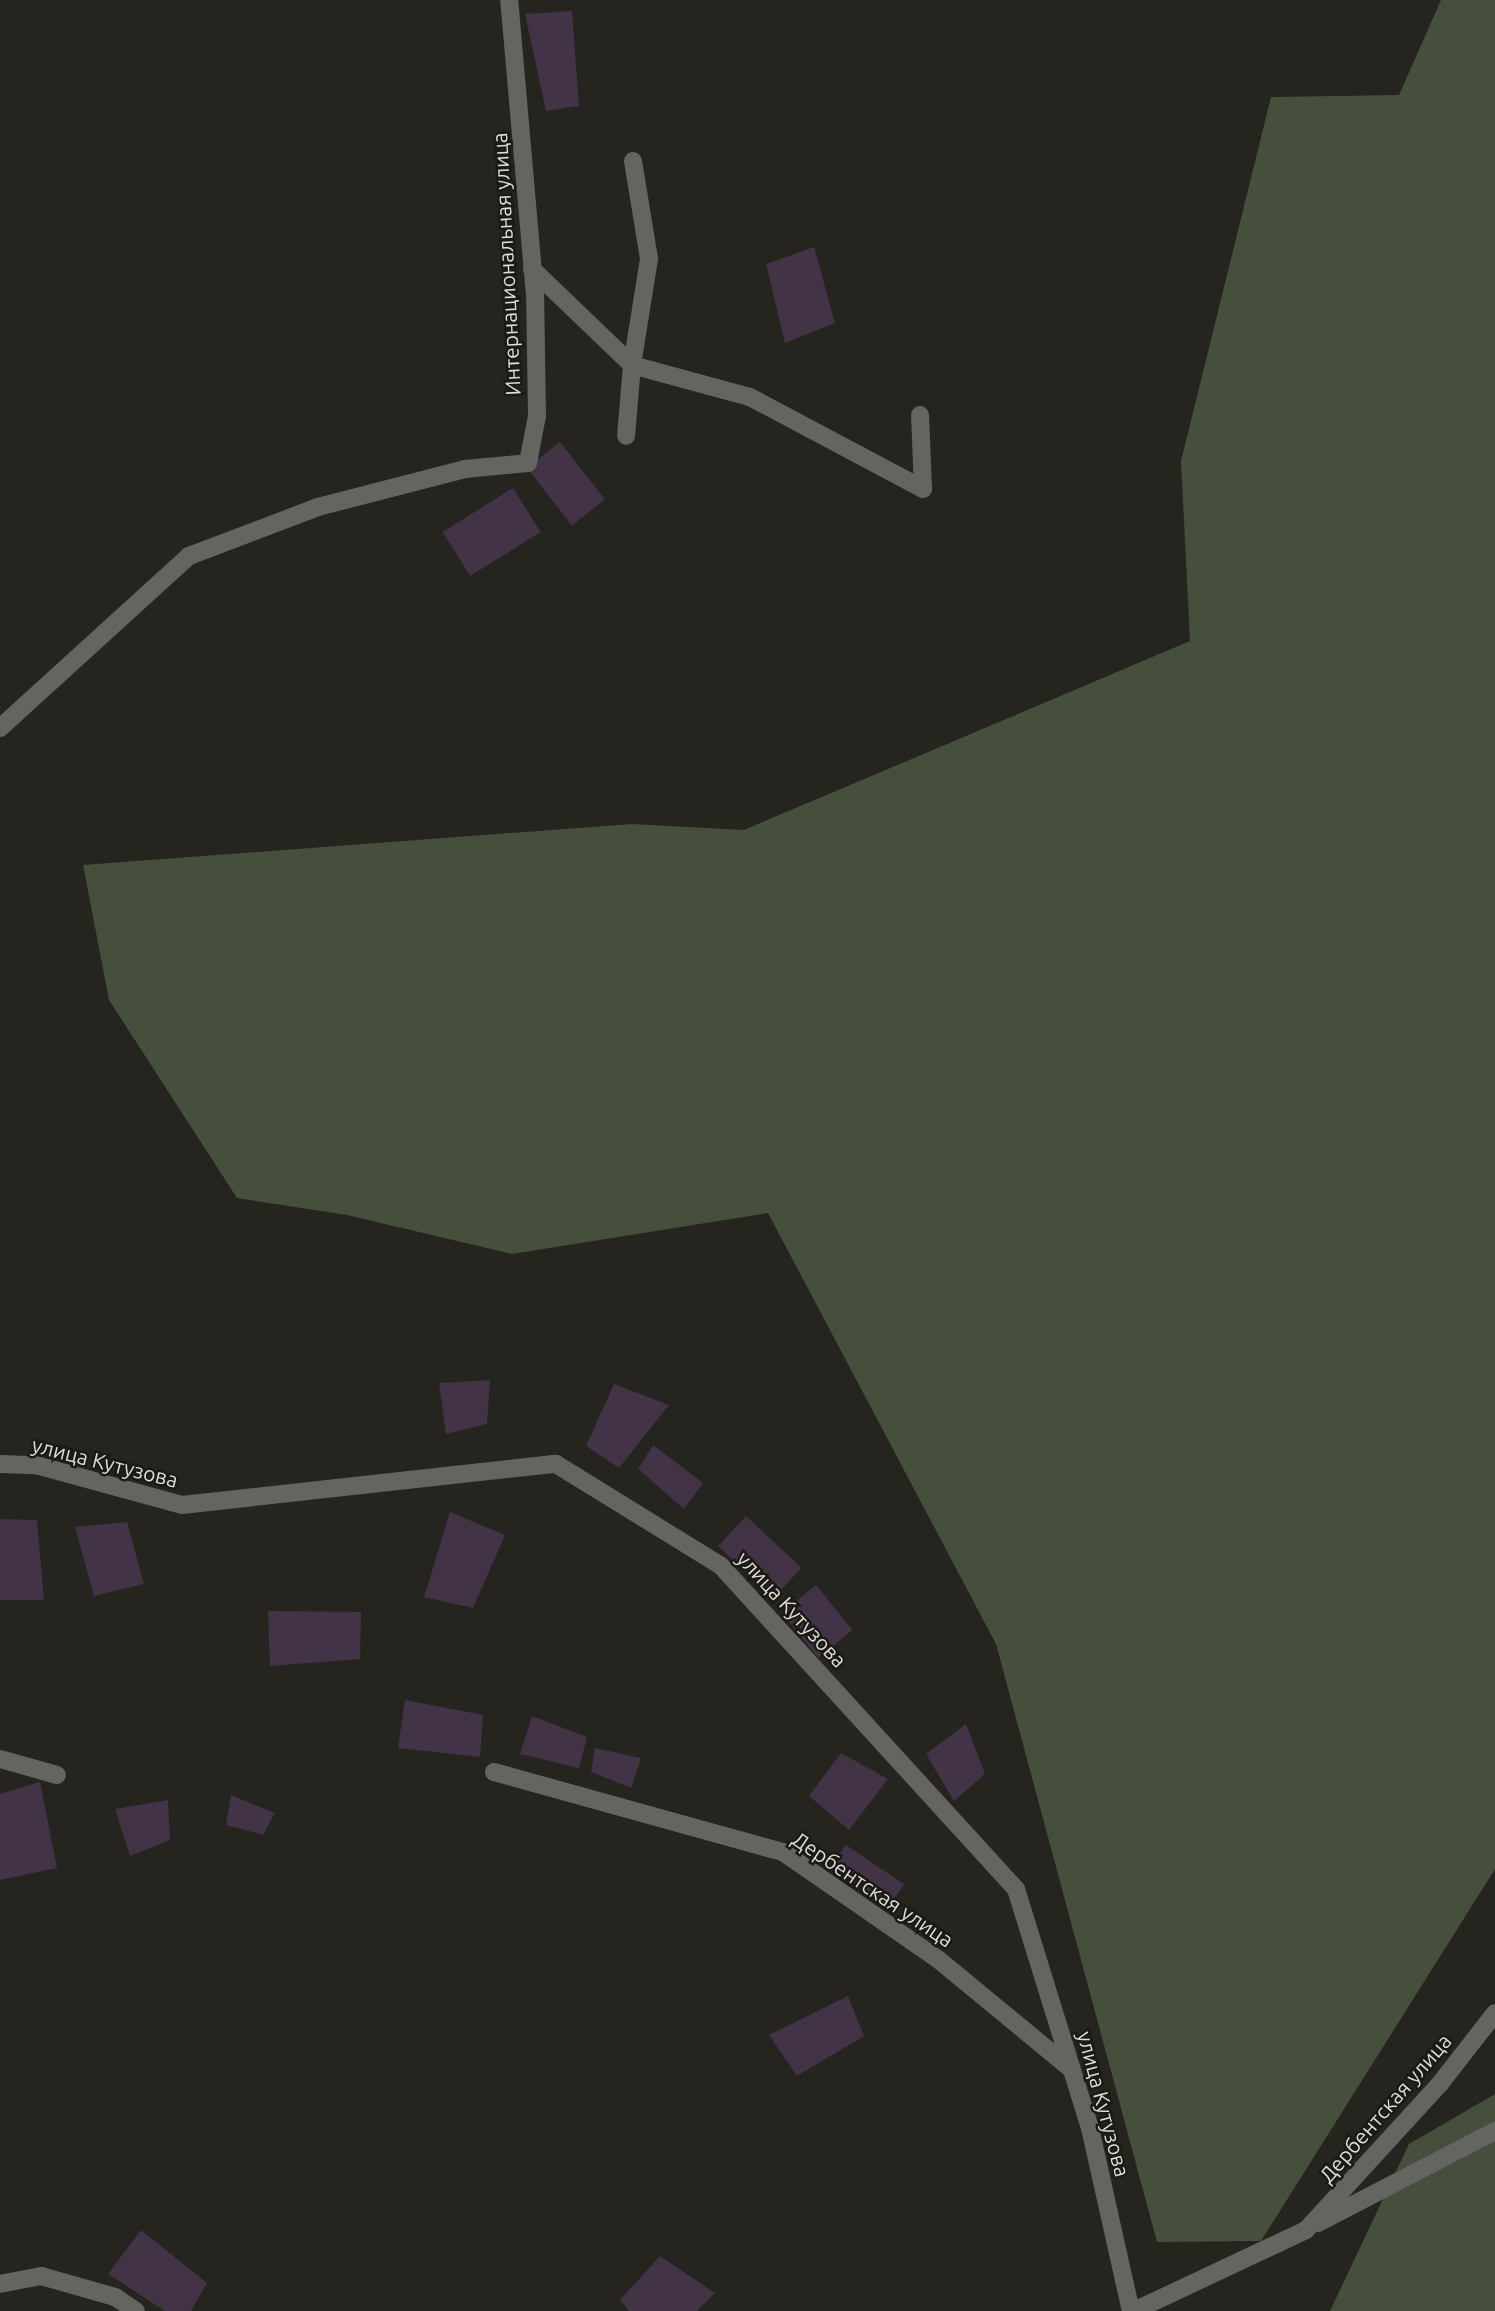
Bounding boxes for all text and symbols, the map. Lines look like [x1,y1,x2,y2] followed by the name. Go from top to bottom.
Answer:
[487,132,525,396] street label: Интернациональная улица
[29,1432,181,1492] street label: улица Кутузова
[732,1546,852,1672] street label: улица Кутузова
[788,1826,958,1952] street label: Дербентская улица
[1314,2028,1456,2188] street label: Дербентская улица
[1072,2029,1136,2179] street label: улица Кутузова

